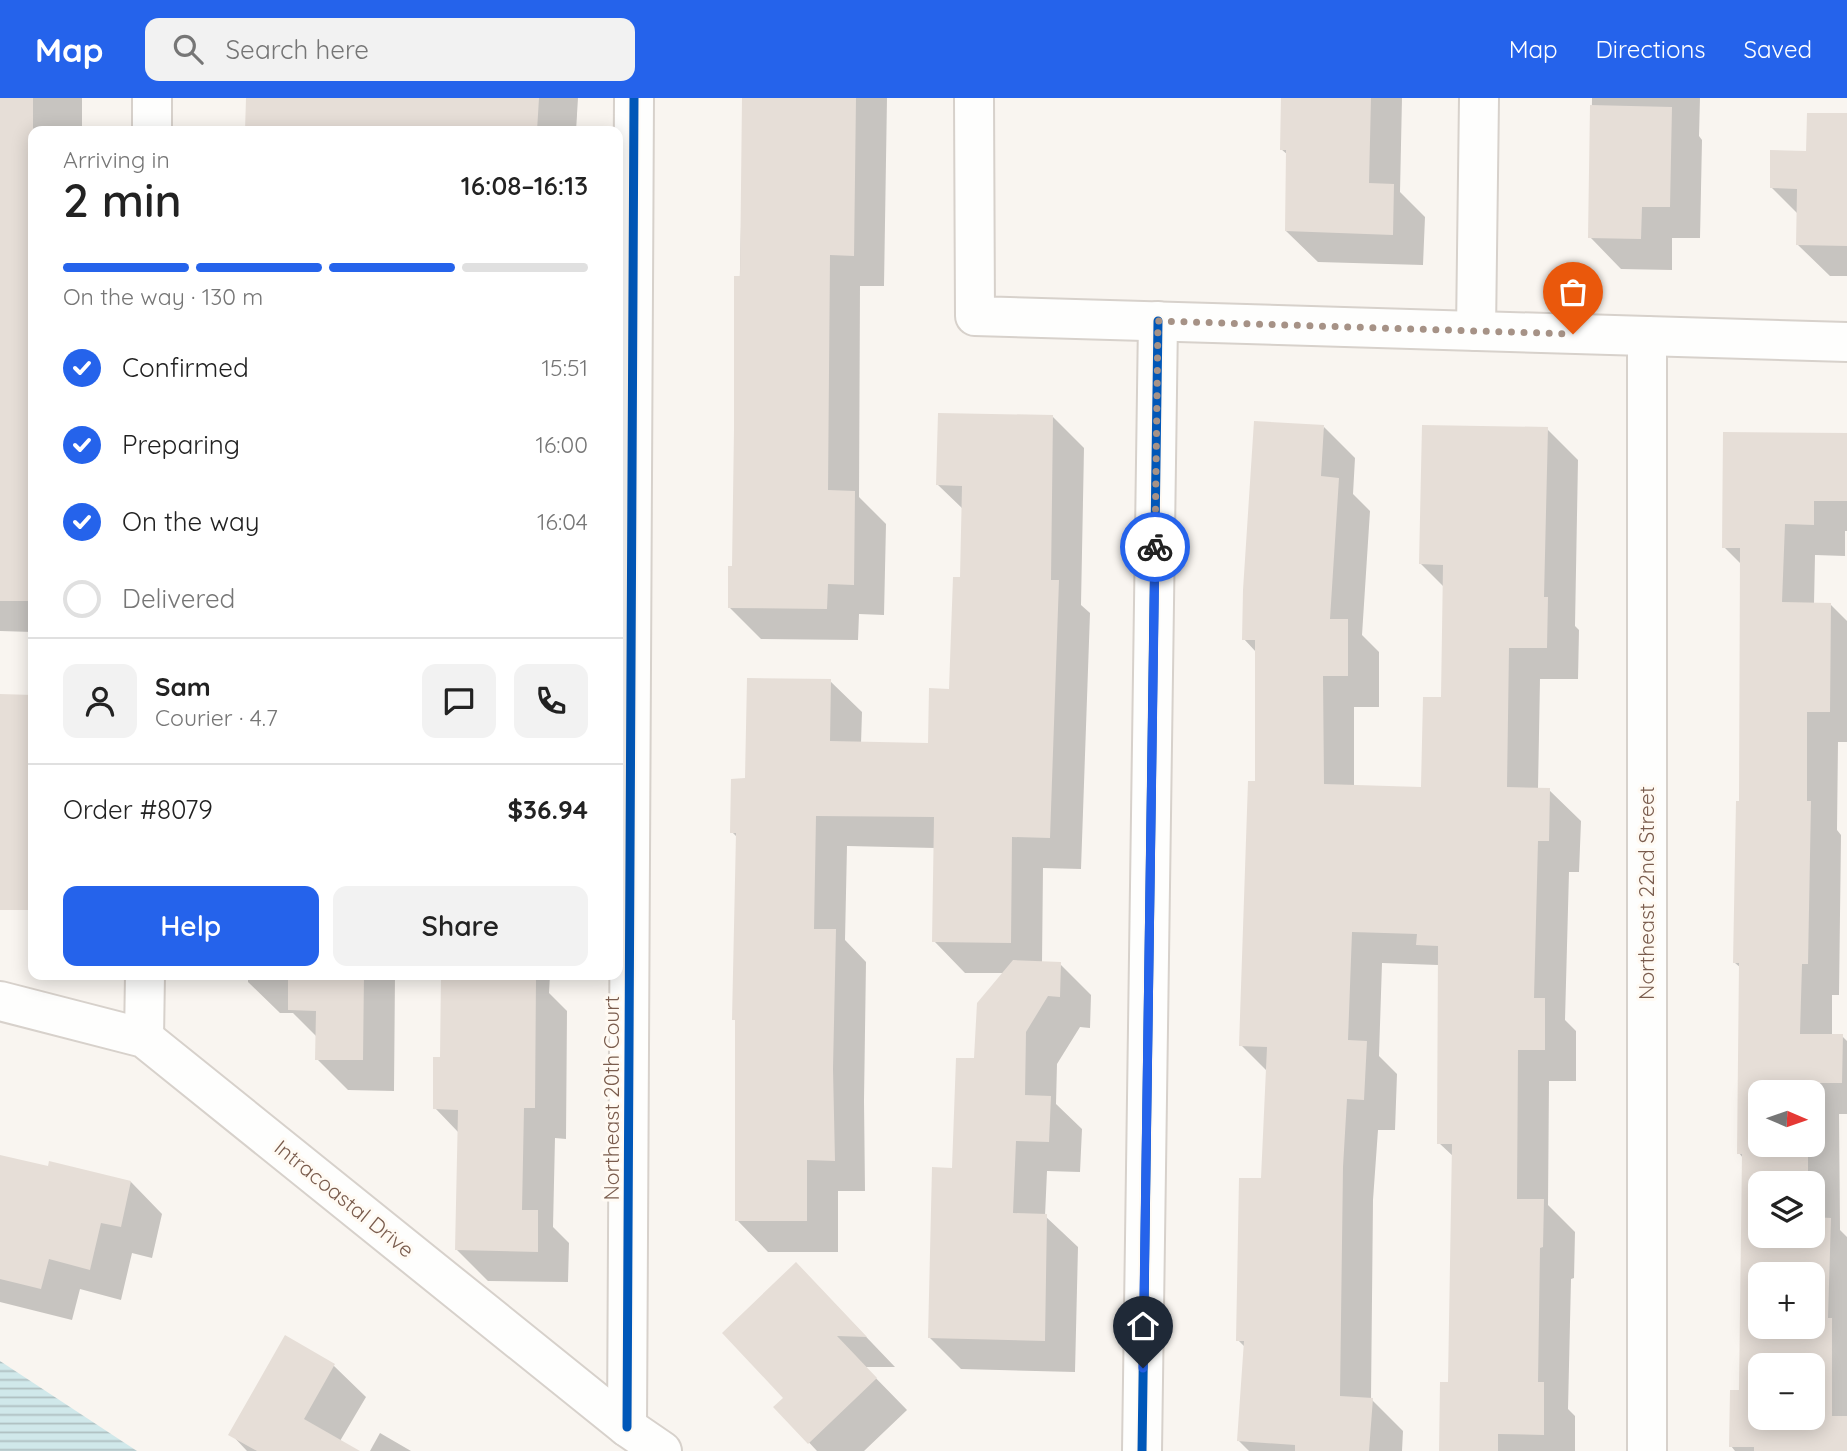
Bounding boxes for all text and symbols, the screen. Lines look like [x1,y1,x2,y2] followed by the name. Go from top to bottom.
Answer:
[145,18,635,81] search box
[35,29,103,70] text: Map
[169,30,207,68] icon: search
[225,33,369,66] text: Search here
[1509,34,1558,64] text: Map
[1596,34,1706,64] text: Directions
[1744,34,1812,64] text: Saved
[63,145,170,174] text: Arriving in
[461,169,588,202] text: 16:08–16:13
[63,171,182,229] text: 2 min
[1543,262,1603,334] pin
[1554,273,1592,311] icon: bag
[63,282,263,311] text: On the way · 130 m
[63,349,101,387] icon: check
[122,351,249,384] text: Confirmed
[542,353,588,382] text: 15:51
[63,426,101,464] icon: check
[122,428,240,461] text: Preparing
[535,430,588,459] text: 16:00
[63,503,101,541] icon: check
[122,505,260,538] text: On the way
[537,507,588,536] text: 16:04
[1120,512,1190,582] courier
[1136,528,1174,566] icon: bike
[122,582,235,615] text: Delivered
[63,664,137,738] button: person
[422,664,496,738] button: chat
[514,664,588,738] button: phone
[155,670,211,703] text: Sam
[155,703,278,732] text: Courier · 4.7
[1633,786,1659,1000] street label: Northeast 22nd Street
[63,793,213,826] text: Order #8079
[508,793,588,826] text: $36.94
[63,886,319,966] button: Help
[333,886,588,966] button: Share
[598,996,624,1200] street label: Northeast 20th Court
[1748,1080,1825,1157] north arrow
[1748,1080,1825,1430] map controls
[270,1134,420,1263] street label: Intracoastal Drive
[1748,1171,1825,1248] button: layers
[1748,1262,1825,1339] button: +
[1113,1296,1173,1368] pin
[1124,1307,1162,1345] icon: home
[1748,1353,1825,1430] button: −

